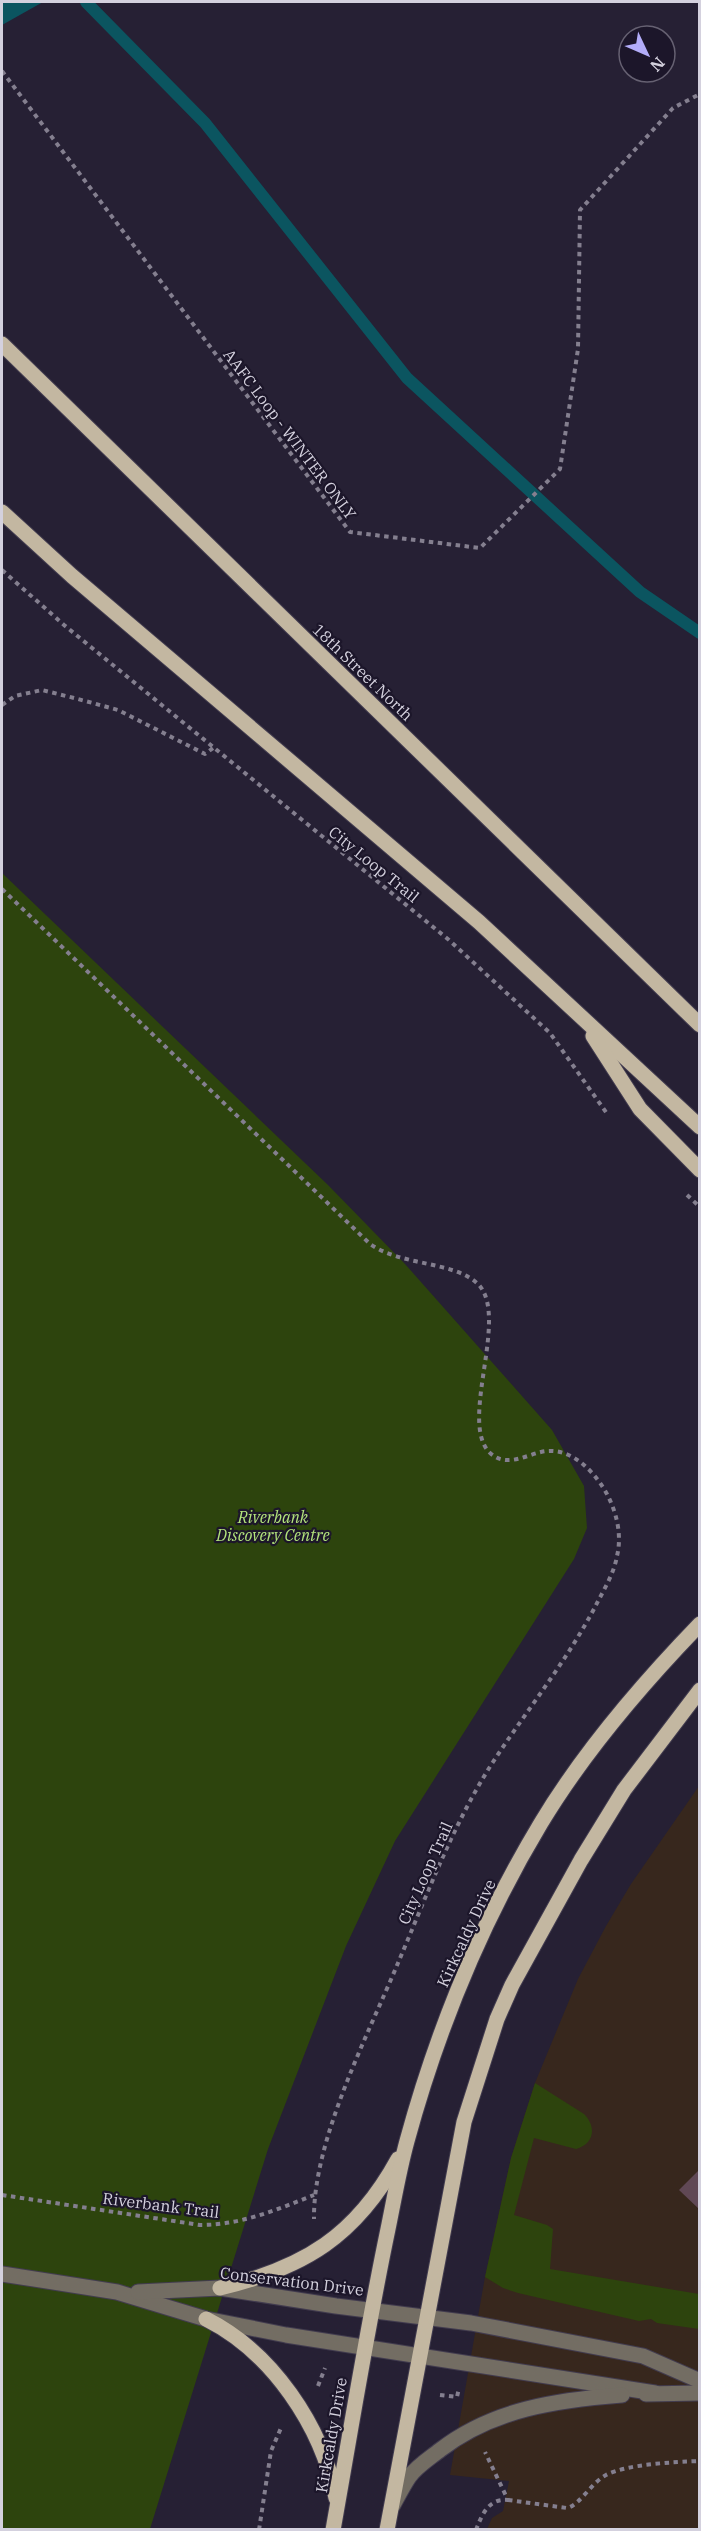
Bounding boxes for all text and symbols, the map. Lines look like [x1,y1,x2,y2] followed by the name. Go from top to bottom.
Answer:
[617,24,677,84] north arrow
[646,53,669,76] text: N
[219,345,361,523] street label: AAFC Loop - WINTER ONLY
[309,619,417,725] street label: 18th Street North
[325,821,423,907] street label: City Loop Trail
[215,1507,330,1545] park label: Riverbank Discovery Centre
[393,1818,457,1928] street label: City Loop Trail
[432,1876,500,1990] street label: Kirkcaldy Drive
[101,2188,221,2222] street label: Riverbank Trail
[219,2262,365,2300] street label: Conservation Drive
[311,2376,351,2494] street label: Kirkcaldy Drive

